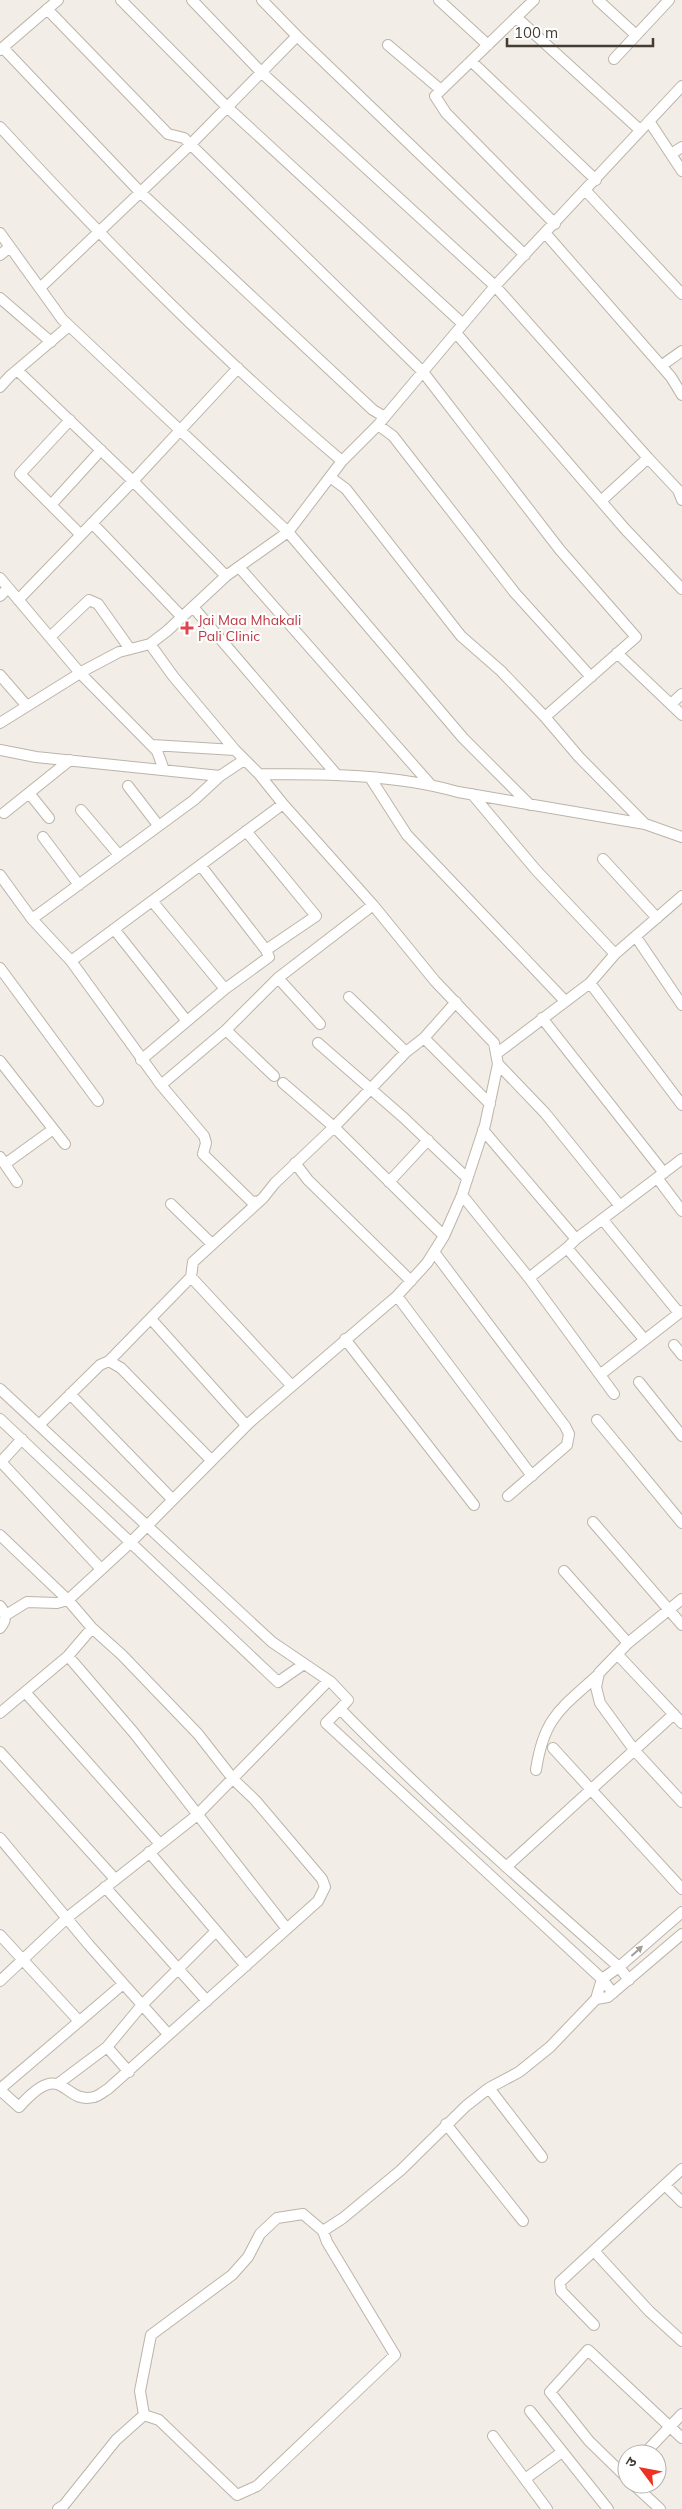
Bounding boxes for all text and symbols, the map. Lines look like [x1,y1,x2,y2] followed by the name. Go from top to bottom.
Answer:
[507,15,653,47] scale bar
[514,23,558,42] text: 100 m
[198,611,301,645] place label: Jai Maa Mhakali Pali Clinic
[180,621,194,635] marker: Jai Maa Mhakali Pali Clinic
[631,1945,643,1957] one-way arrow
[617,2444,667,2494] north arrow
[621,2453,641,2470] text: उ

